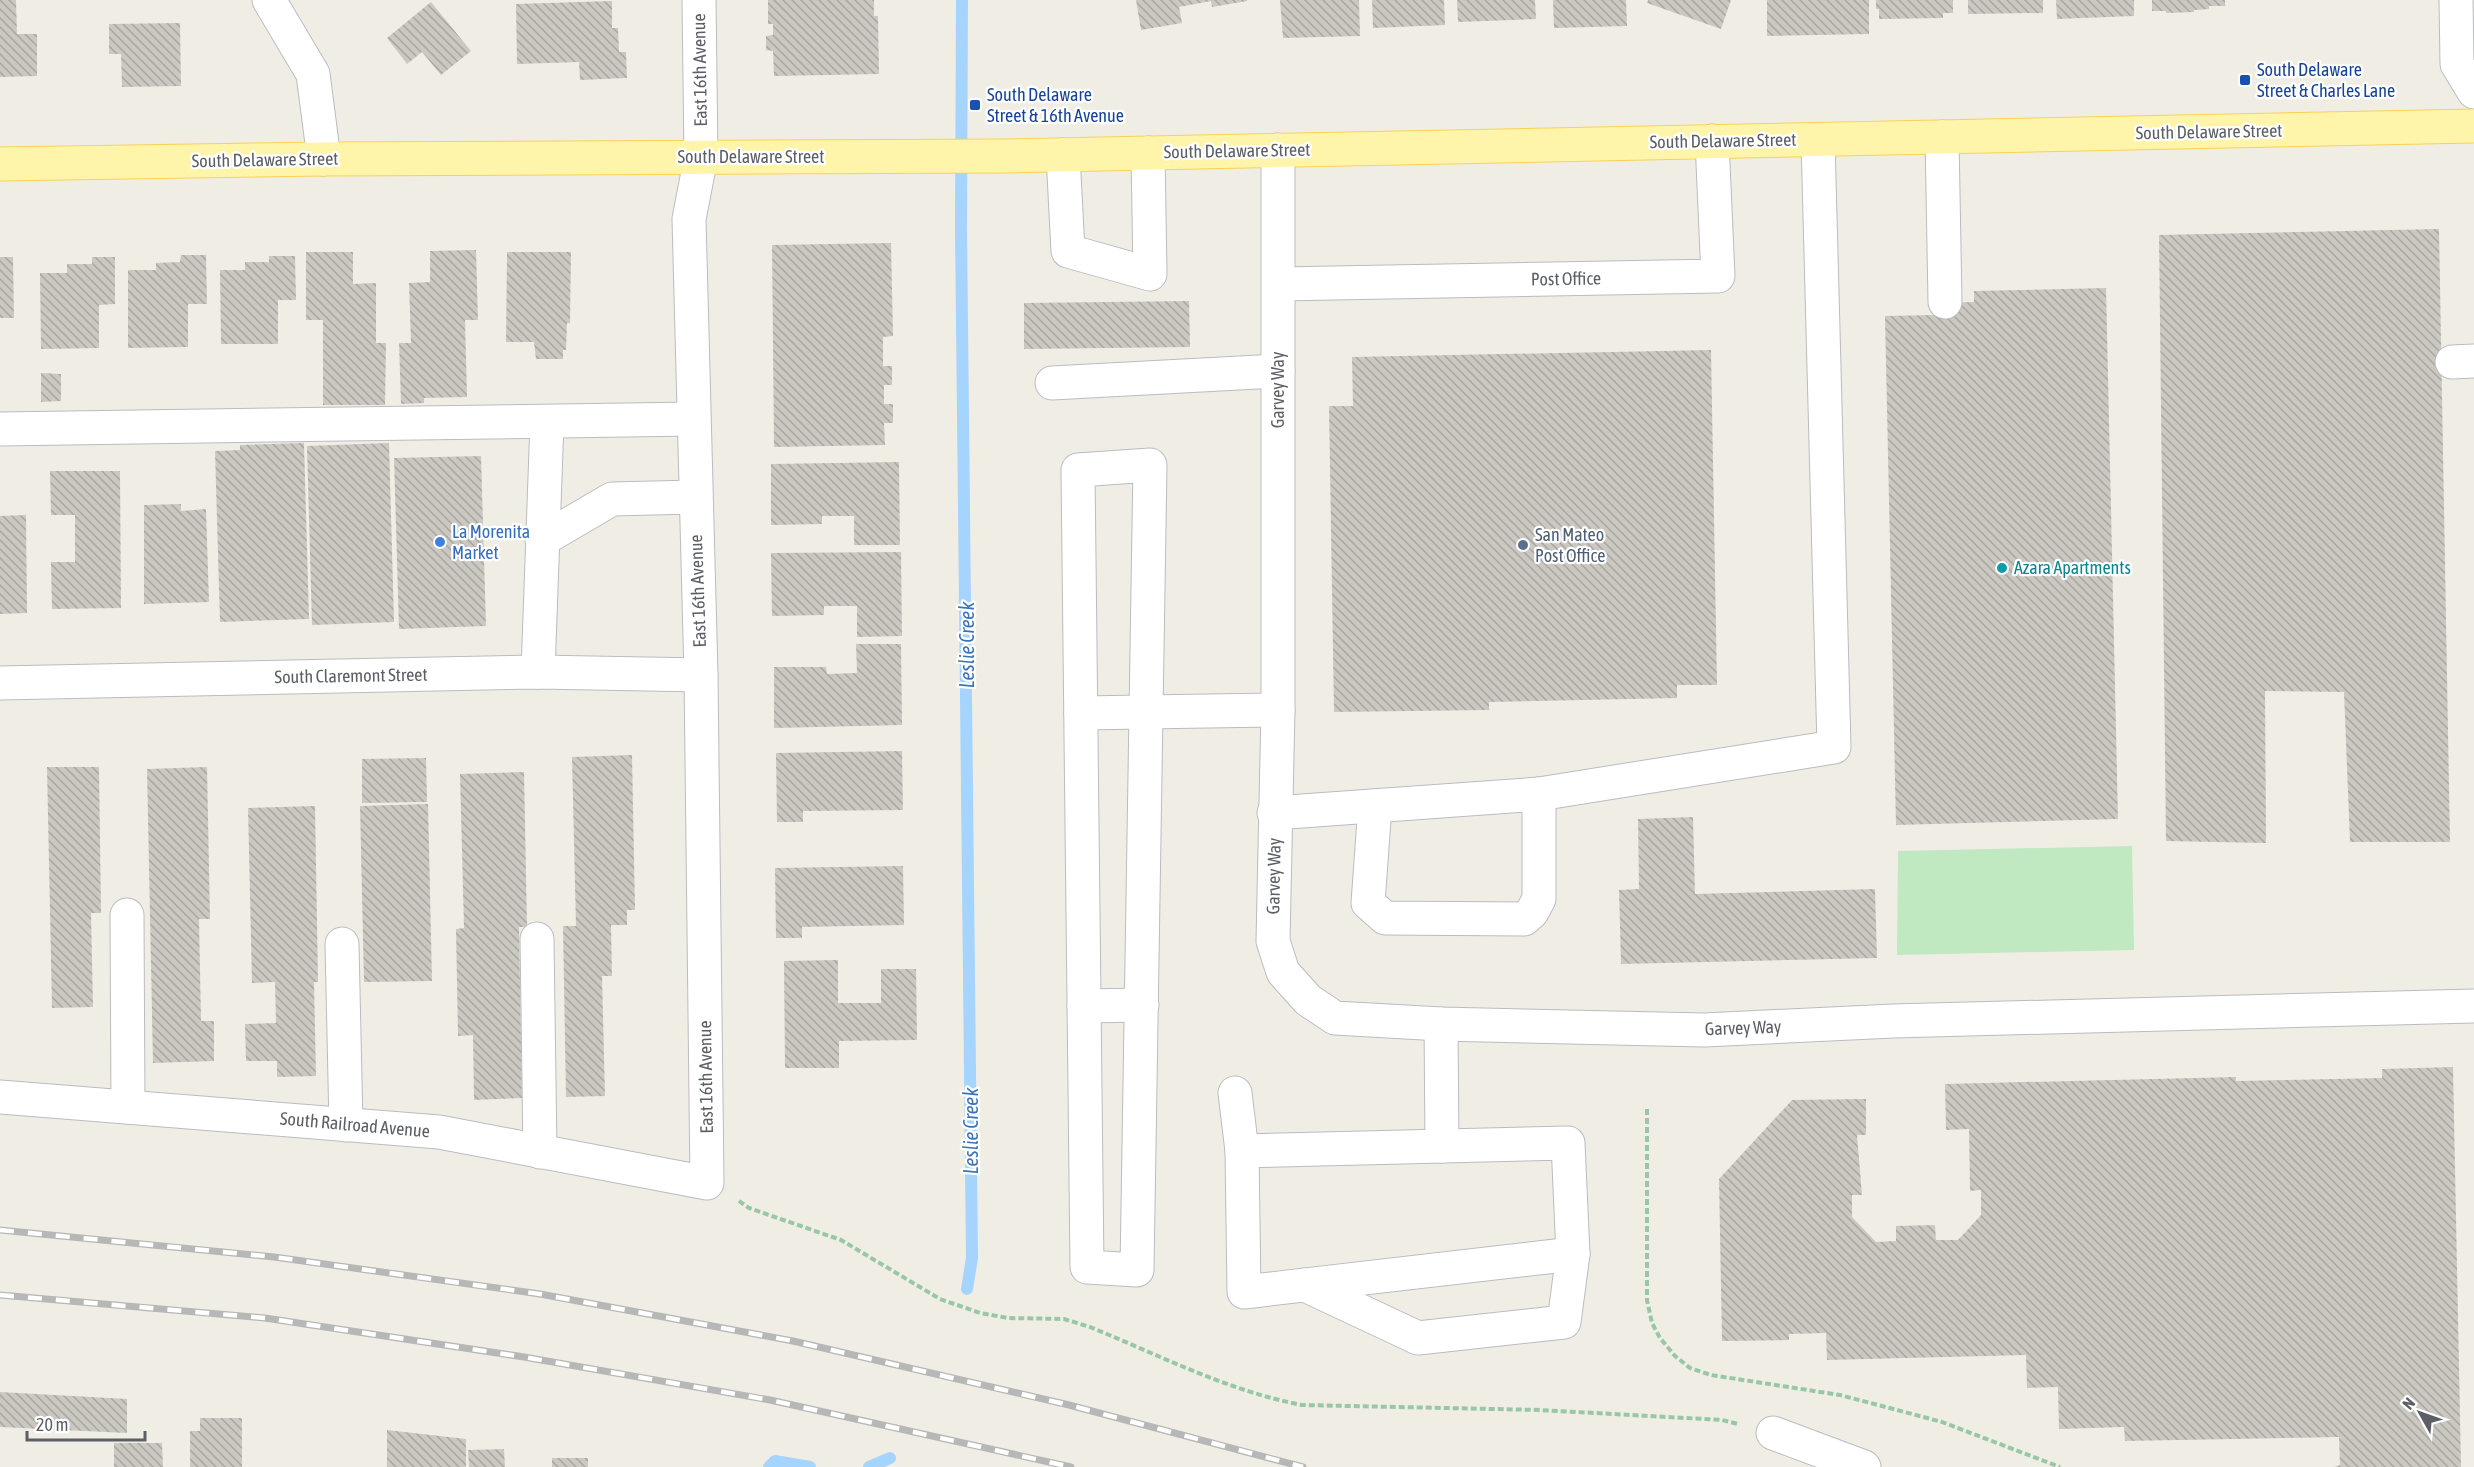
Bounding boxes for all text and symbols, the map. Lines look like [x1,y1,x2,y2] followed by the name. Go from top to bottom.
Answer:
[688,13,711,127] street label: East 16th Avenue
[2257,59,2395,101] place label: South Delaware Street & Charles Lane
[2238,73,2252,87] marker: South Delaware Street & Charles Lane
[987,84,1124,126] place label: South Delaware Street & 16th Avenue
[968,98,982,112] marker: South Delaware Street & 16th Avenue
[2135,120,2283,143] street label: South Delaware Street
[1649,129,1797,152] street label: South Delaware Street
[1163,139,1311,162] street label: South Delaware Street
[678,146,824,167] street label: South Delaware Street
[191,148,339,171] street label: South Delaware Street
[1531,267,1601,290] street label: Post Office
[1267,352,1288,428] street label: Garvey Way
[452,521,530,563] place label: La Morenita Market
[1535,524,1605,566] place label: San Mateo Post Office
[685,534,710,648] street label: East 16th Avenue
[433,535,447,549] marker: La Morenita Market
[1516,538,1530,552] marker: San Mateo Post Office
[2014,557,2131,578] place label: Azara Apartments
[1995,561,2009,575] marker: Azara Apartments
[955,602,978,688] water label: Leslie Creek
[274,664,428,687] street label: South Claremont Street
[1262,837,1285,914] street label: Garvey Way
[1704,1016,1782,1039] street label: Garvey Way
[694,1020,717,1134] street label: East 16th Avenue
[959,1088,982,1174] water label: Leslie Creek
[279,1107,431,1142] street label: South Railroad Avenue
[2390,1383,2450,1443] north arrow
[2399,1394,2418,1413] text: N
[27,1404,146,1442] scale bar
[36,1414,68,1435] text: 20 m

